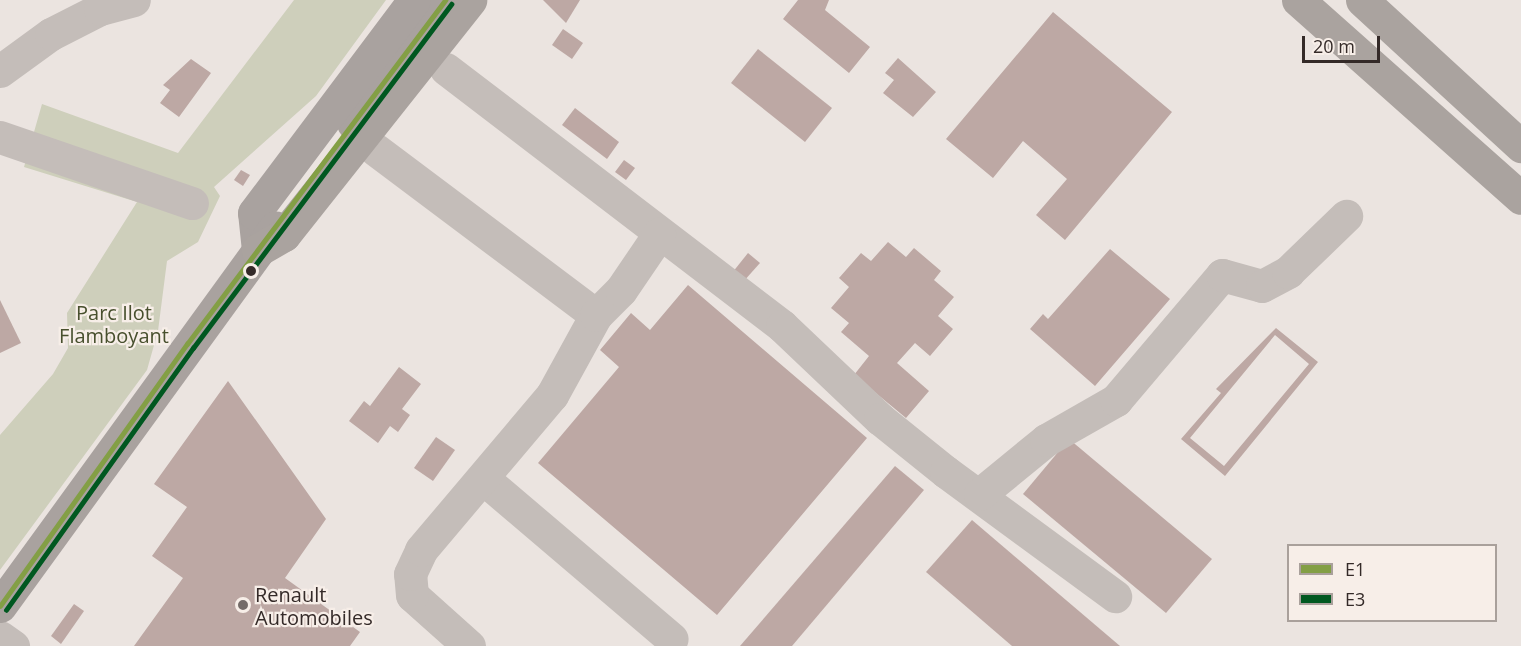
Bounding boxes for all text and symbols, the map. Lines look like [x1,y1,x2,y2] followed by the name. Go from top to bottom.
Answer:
[1305,24,1383,62] scale bar
[1313,34,1355,58] text: 20 m
[245,265,257,277] unlabelled marker
[59,300,169,347] park label: Parc Ilot Flamboyant
[1287,544,1497,622] legend
[1345,557,1365,581] text: E1
[255,582,373,629] place label: Renault Automobiles
[1345,587,1365,611] text: E3
[236,598,250,612] marker: Renault Automobiles

